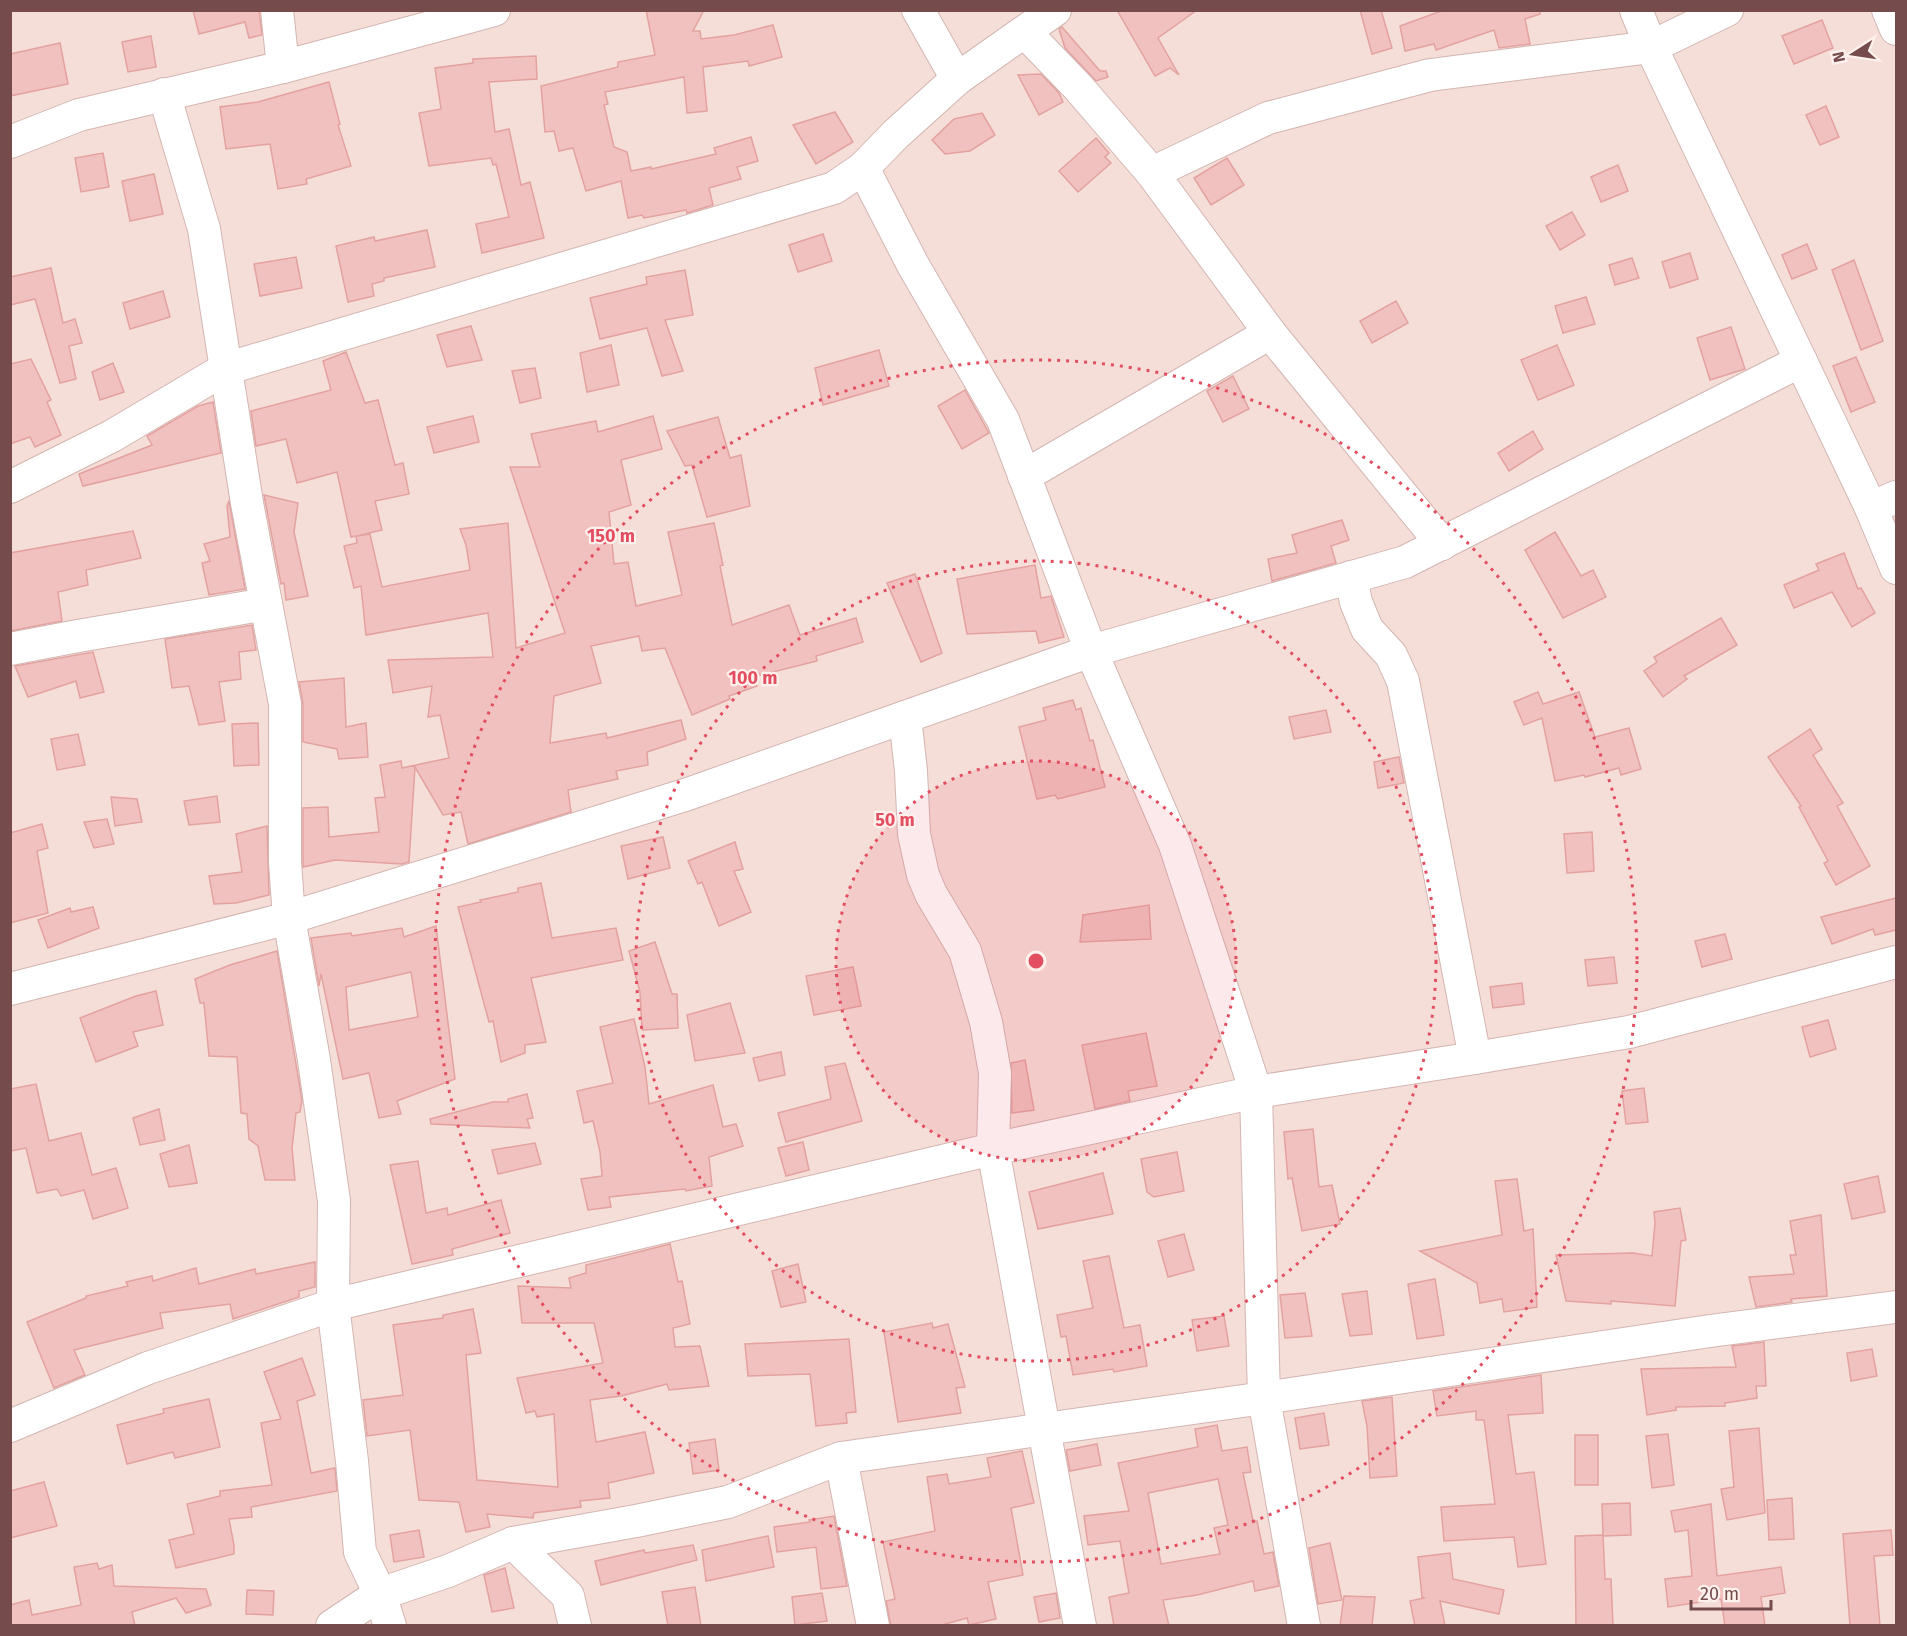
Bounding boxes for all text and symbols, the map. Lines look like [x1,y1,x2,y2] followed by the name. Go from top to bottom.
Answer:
[1823,24,1883,84] north arrow
[1828,50,1849,64] text: N
[587,525,635,547] text: 150 m
[729,667,777,689] text: 100 m
[875,809,915,831] text: 50 m
[1026,951,1046,971] centre of rings
[1691,1573,1770,1611] scale bar
[1700,1583,1739,1605] text: 20 m

